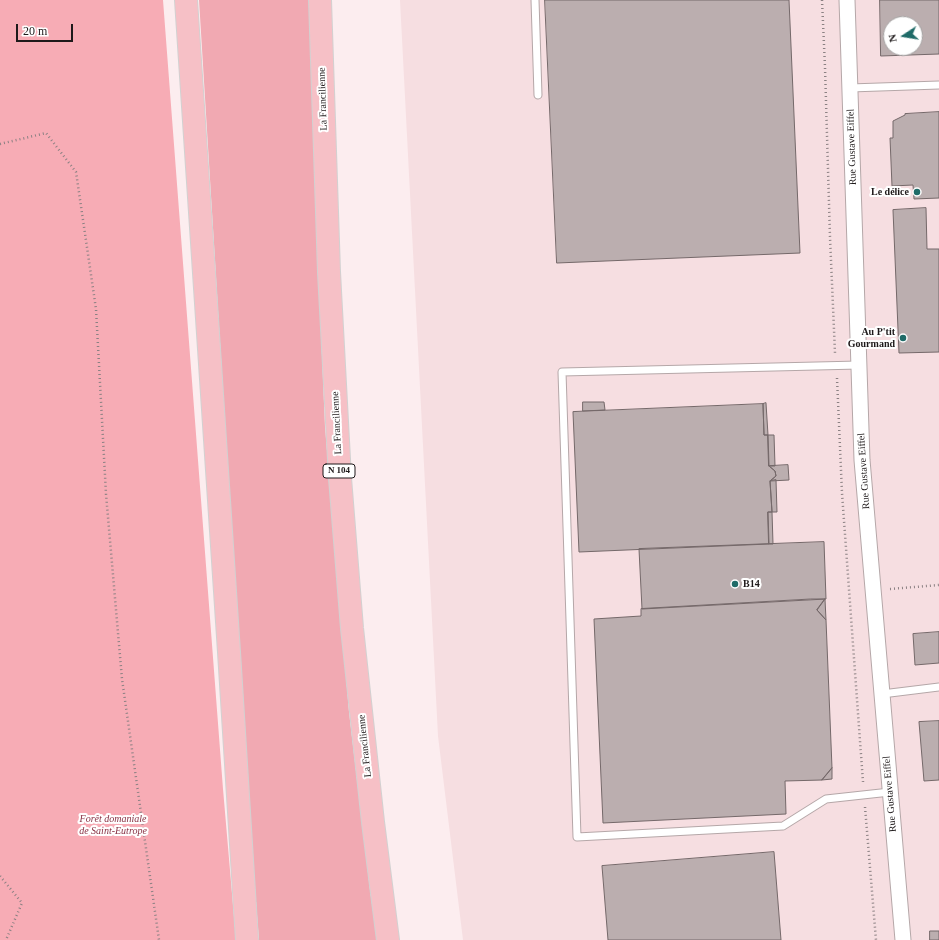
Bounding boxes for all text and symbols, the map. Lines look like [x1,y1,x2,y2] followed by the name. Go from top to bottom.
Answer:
[18,16,75,42] scale bar
[883,16,923,56] north arrow
[23,24,47,38] text: 20 m
[886,33,899,43] text: N
[316,67,330,131] street label: La Francilienne
[845,109,859,185] street label: Rue Gustave Eiffel
[871,186,909,198] place label: Le délice
[912,187,922,197] marker: Le délice
[848,326,895,350] place label: Au P'tit Gourmand
[898,333,908,343] marker: Au P'tit Gourmand
[329,391,345,455] street label: La Francilienne
[855,432,873,510] street label: Rue Gustave Eiffel
[323,464,355,478] road number: N 104
[743,578,760,590] place label: B14
[730,579,740,589] marker: B14
[356,714,374,778] street label: La Francilienne
[881,755,899,833] street label: Rue Gustave Eiffel
[79,813,147,836] park label: Forêt domaniale de Saint-Eutrope

